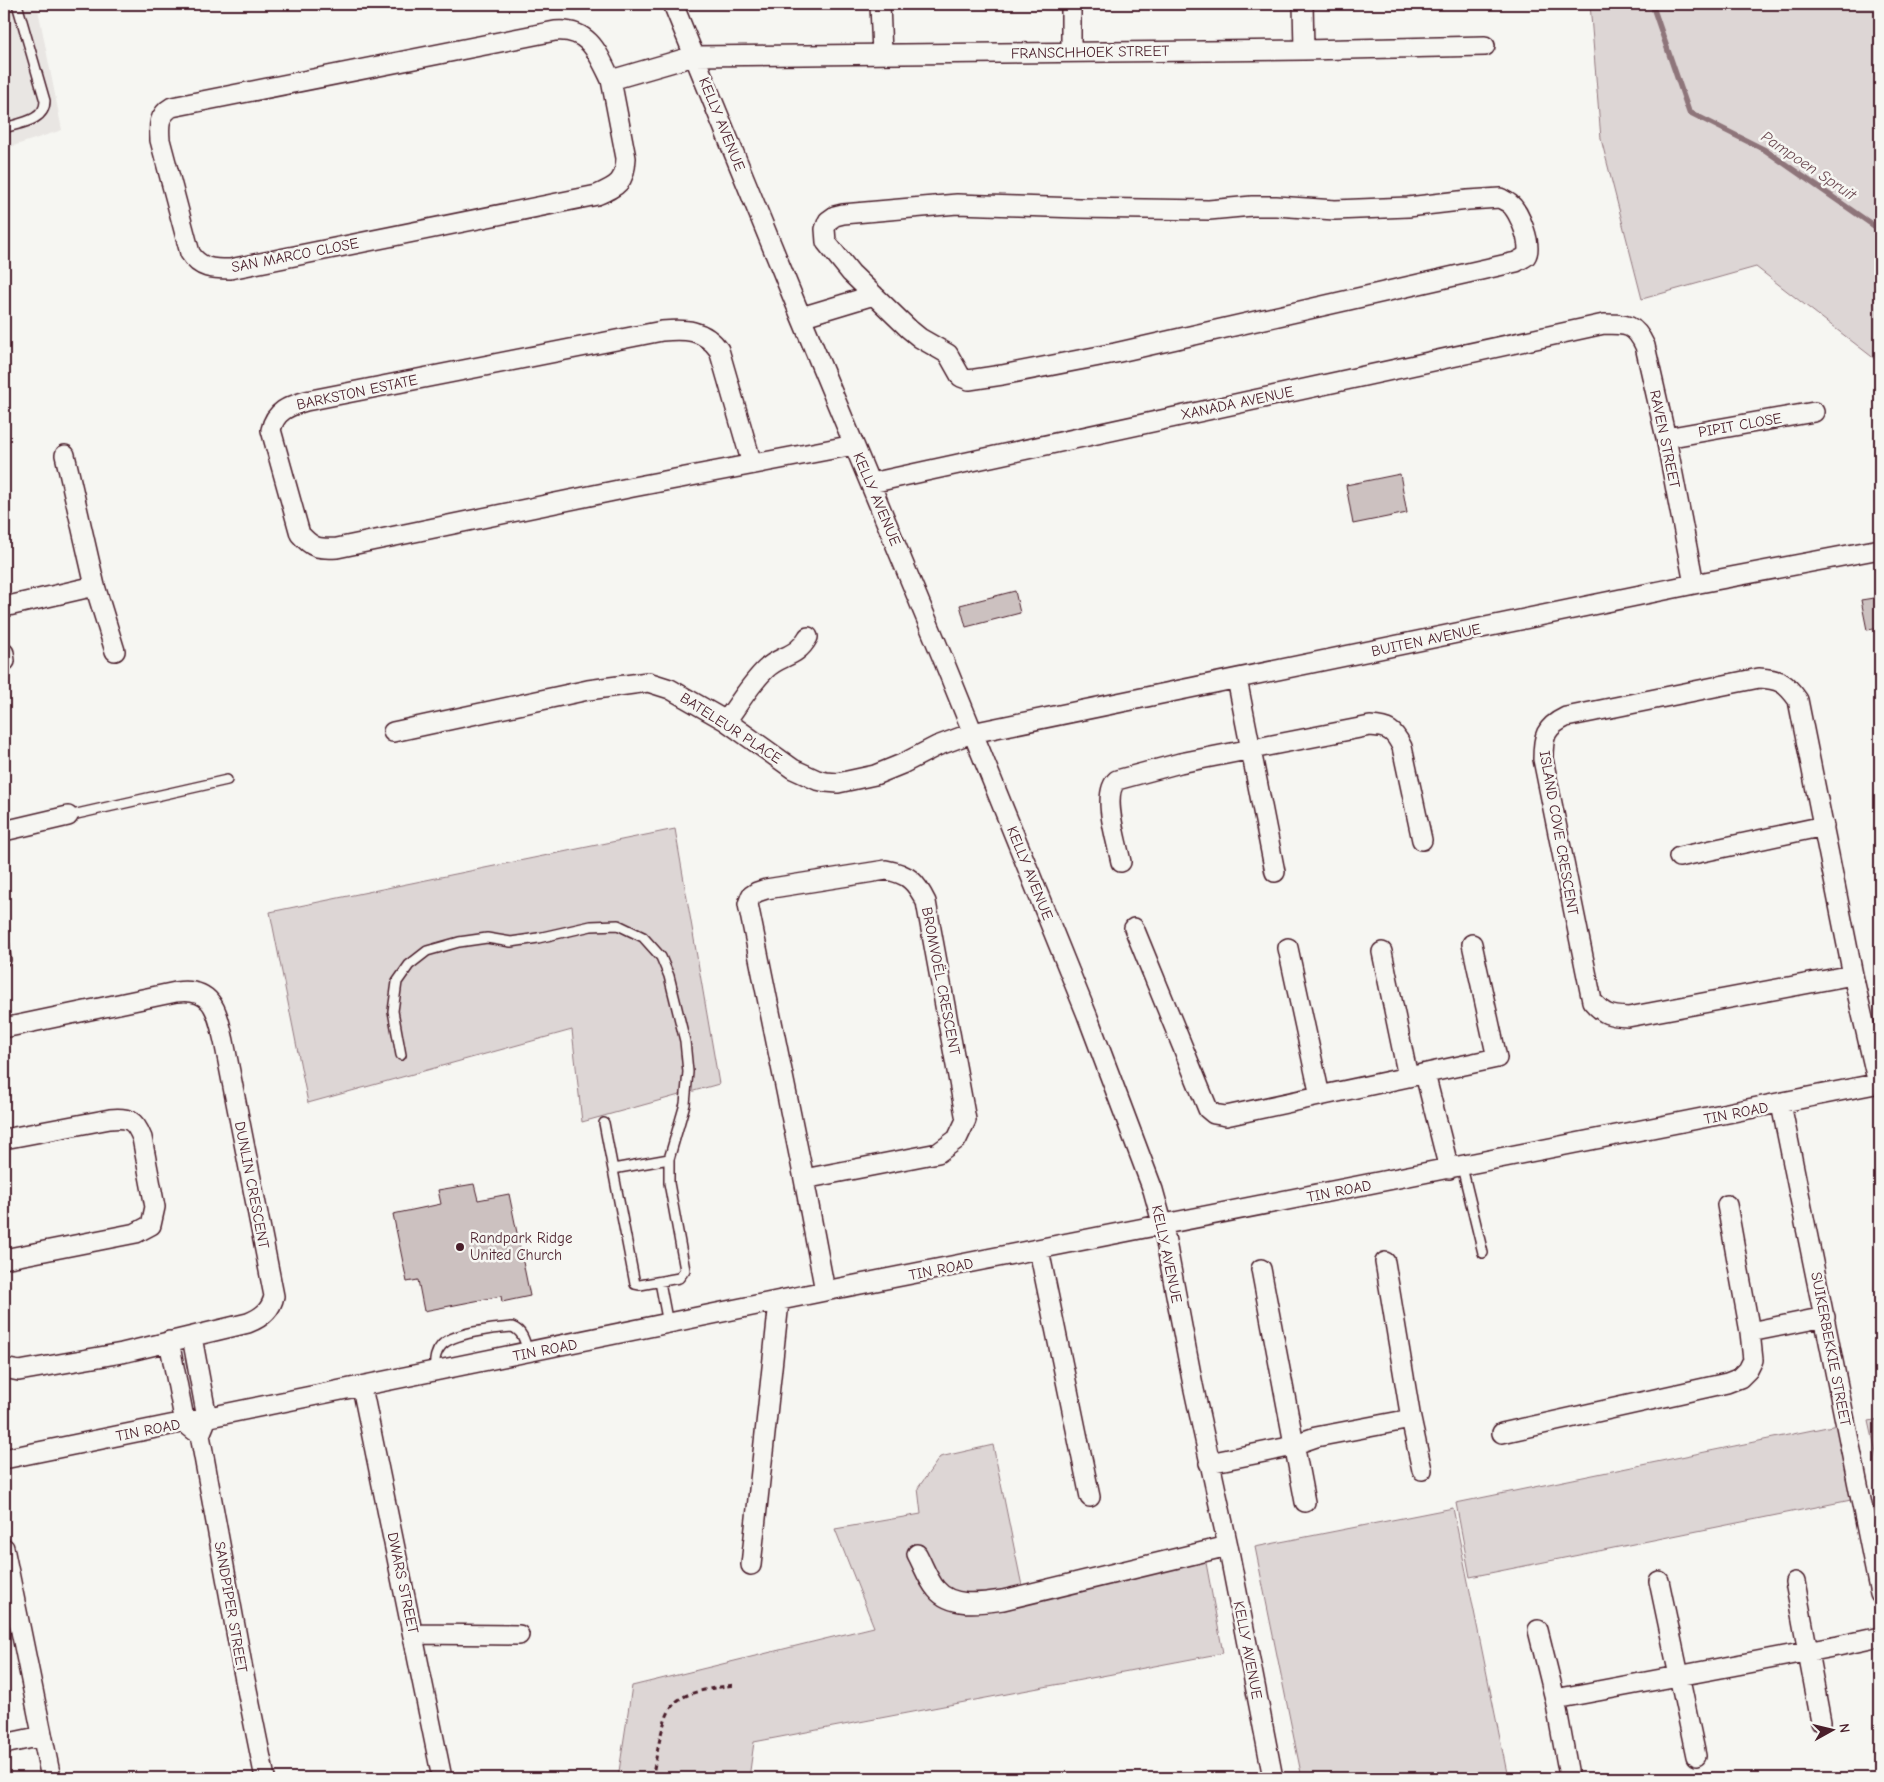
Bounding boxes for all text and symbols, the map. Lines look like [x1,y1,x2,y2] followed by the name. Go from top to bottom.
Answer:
[1011,42,1170,62] street label: FRANSCHHOEK STREET
[695,74,749,174] street label: KELLY AVENUE
[1758,128,1860,205] water label: Pampoen Spruit
[230,234,360,276] street label: SAN MARCO CLOSE
[295,370,419,414] street label: BARKSTON ESTATE
[1179,382,1295,424] street label: XANADA AVENUE
[1646,388,1684,490] street label: RAVEN STREET
[1697,409,1783,441] street label: PIPIT CLOSE
[849,450,905,548] street label: KELLY AVENUE
[1369,620,1483,660] street label: BUITEN AVENUE
[677,688,785,768] street label: BATELEUR PLACE
[1536,749,1582,917] street label: ISLAND COVE CRESCENT
[1003,823,1057,923] street label: KELLY AVENUE
[918,905,964,1057] street label: BROMVOËL CRESCENT
[1702,1098,1770,1128] street label: TIN ROAD
[231,1120,273,1250] street label: DUNLIN CRESCENT
[1305,1176,1373,1206] street label: TIN ROAD
[1148,1203,1186,1305] street label: KELLY AVENUE
[470,1229,573,1264] place label: Randpark Ridge United Church
[454,1241,466,1253] marker: Randpark Ridge United Church
[907,1254,975,1284] street label: TIN ROAD
[1807,1270,1855,1428] street label: SUIKERBEKKIE STREET
[511,1335,579,1365] street label: TIN ROAD
[114,1415,182,1445] street label: TIN ROAD
[383,1531,423,1636] street label: DWARS STREET
[211,1540,251,1674] street label: SANDPIPER STREET
[1230,1599,1266,1701] street label: KELLY AVENUE
[1806,1704,1856,1754] north arrow
[1835,1723,1853,1734] text: N

